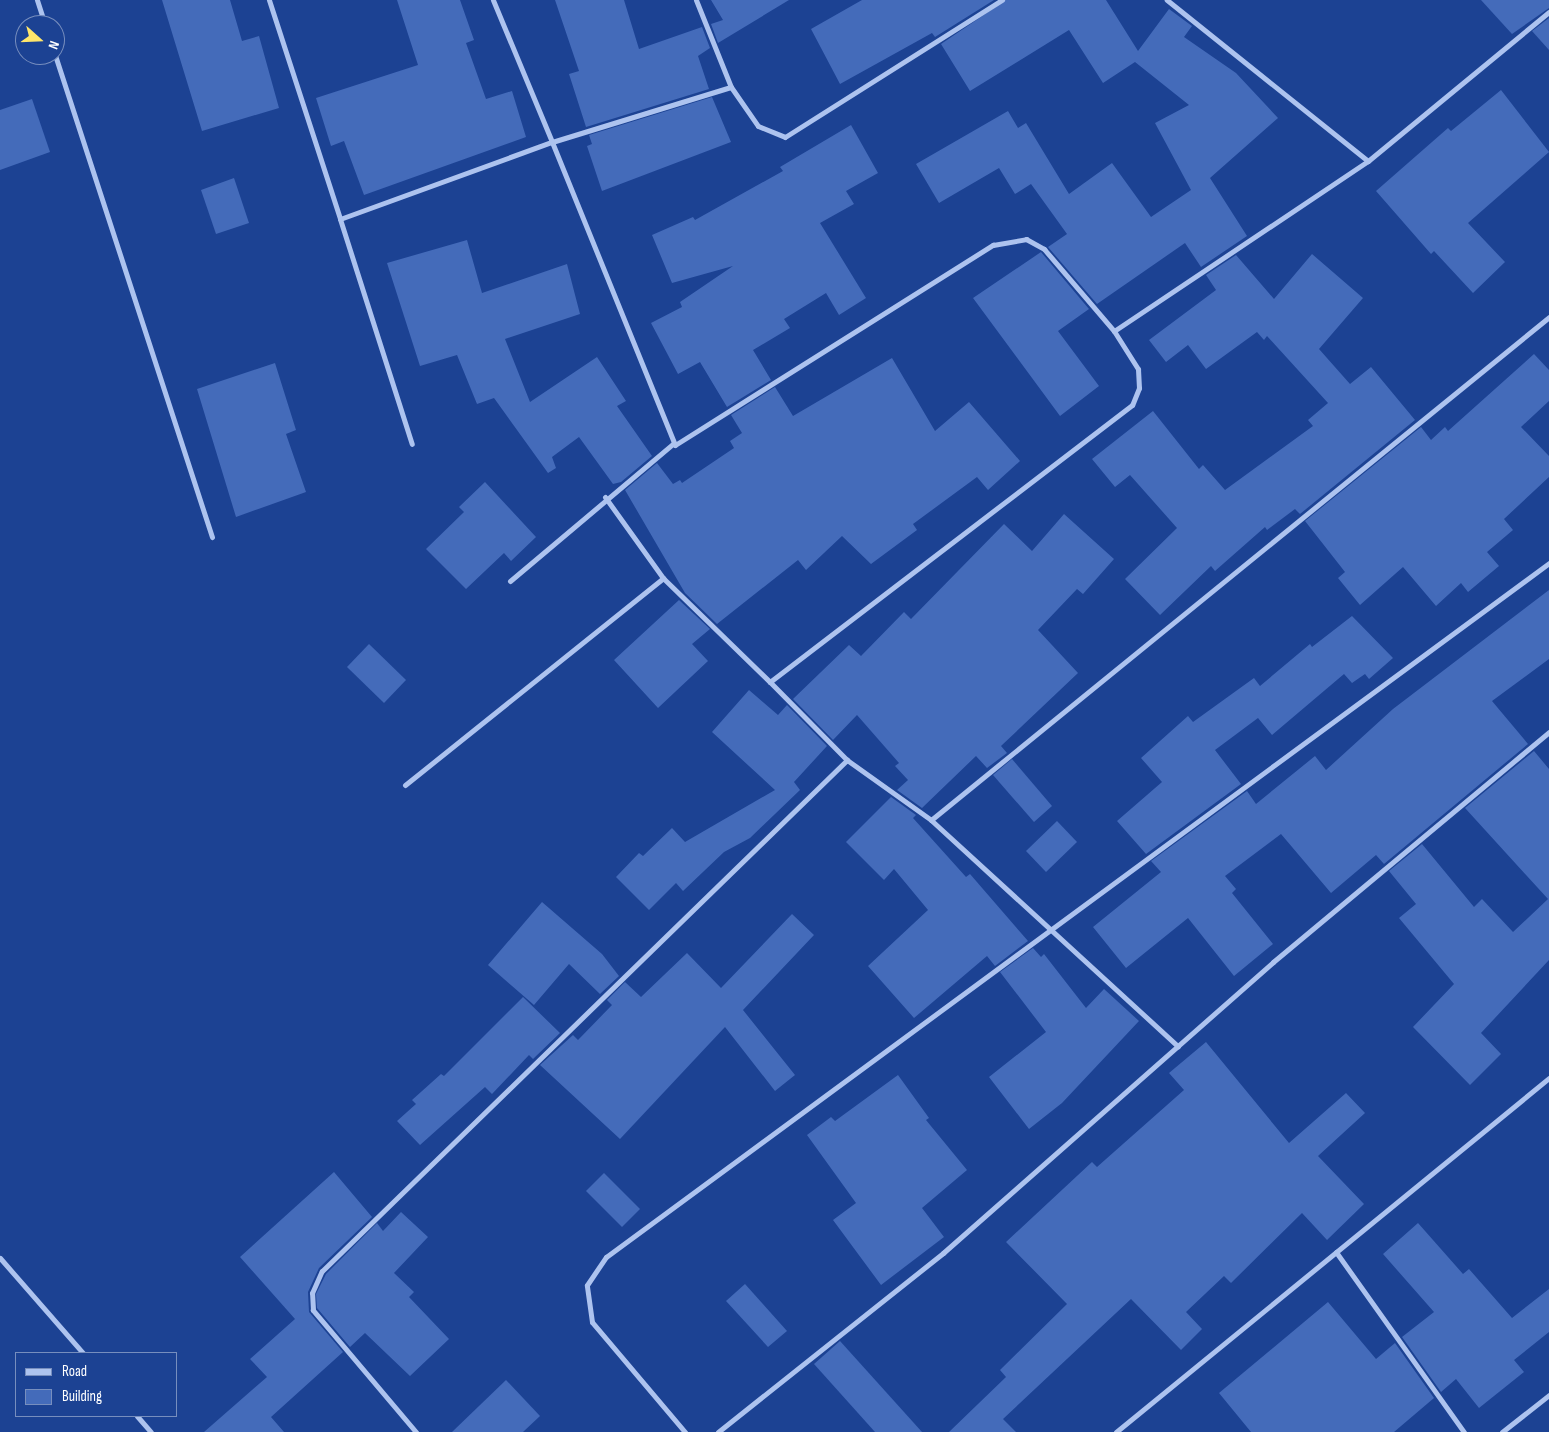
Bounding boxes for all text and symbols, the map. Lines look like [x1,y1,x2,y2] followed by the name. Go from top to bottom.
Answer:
[15,15,65,65] north arrow
[44,39,63,51] text: N
[15,1352,178,1417] legend
[62,1362,87,1381] text: Road
[62,1387,102,1406] text: Building

